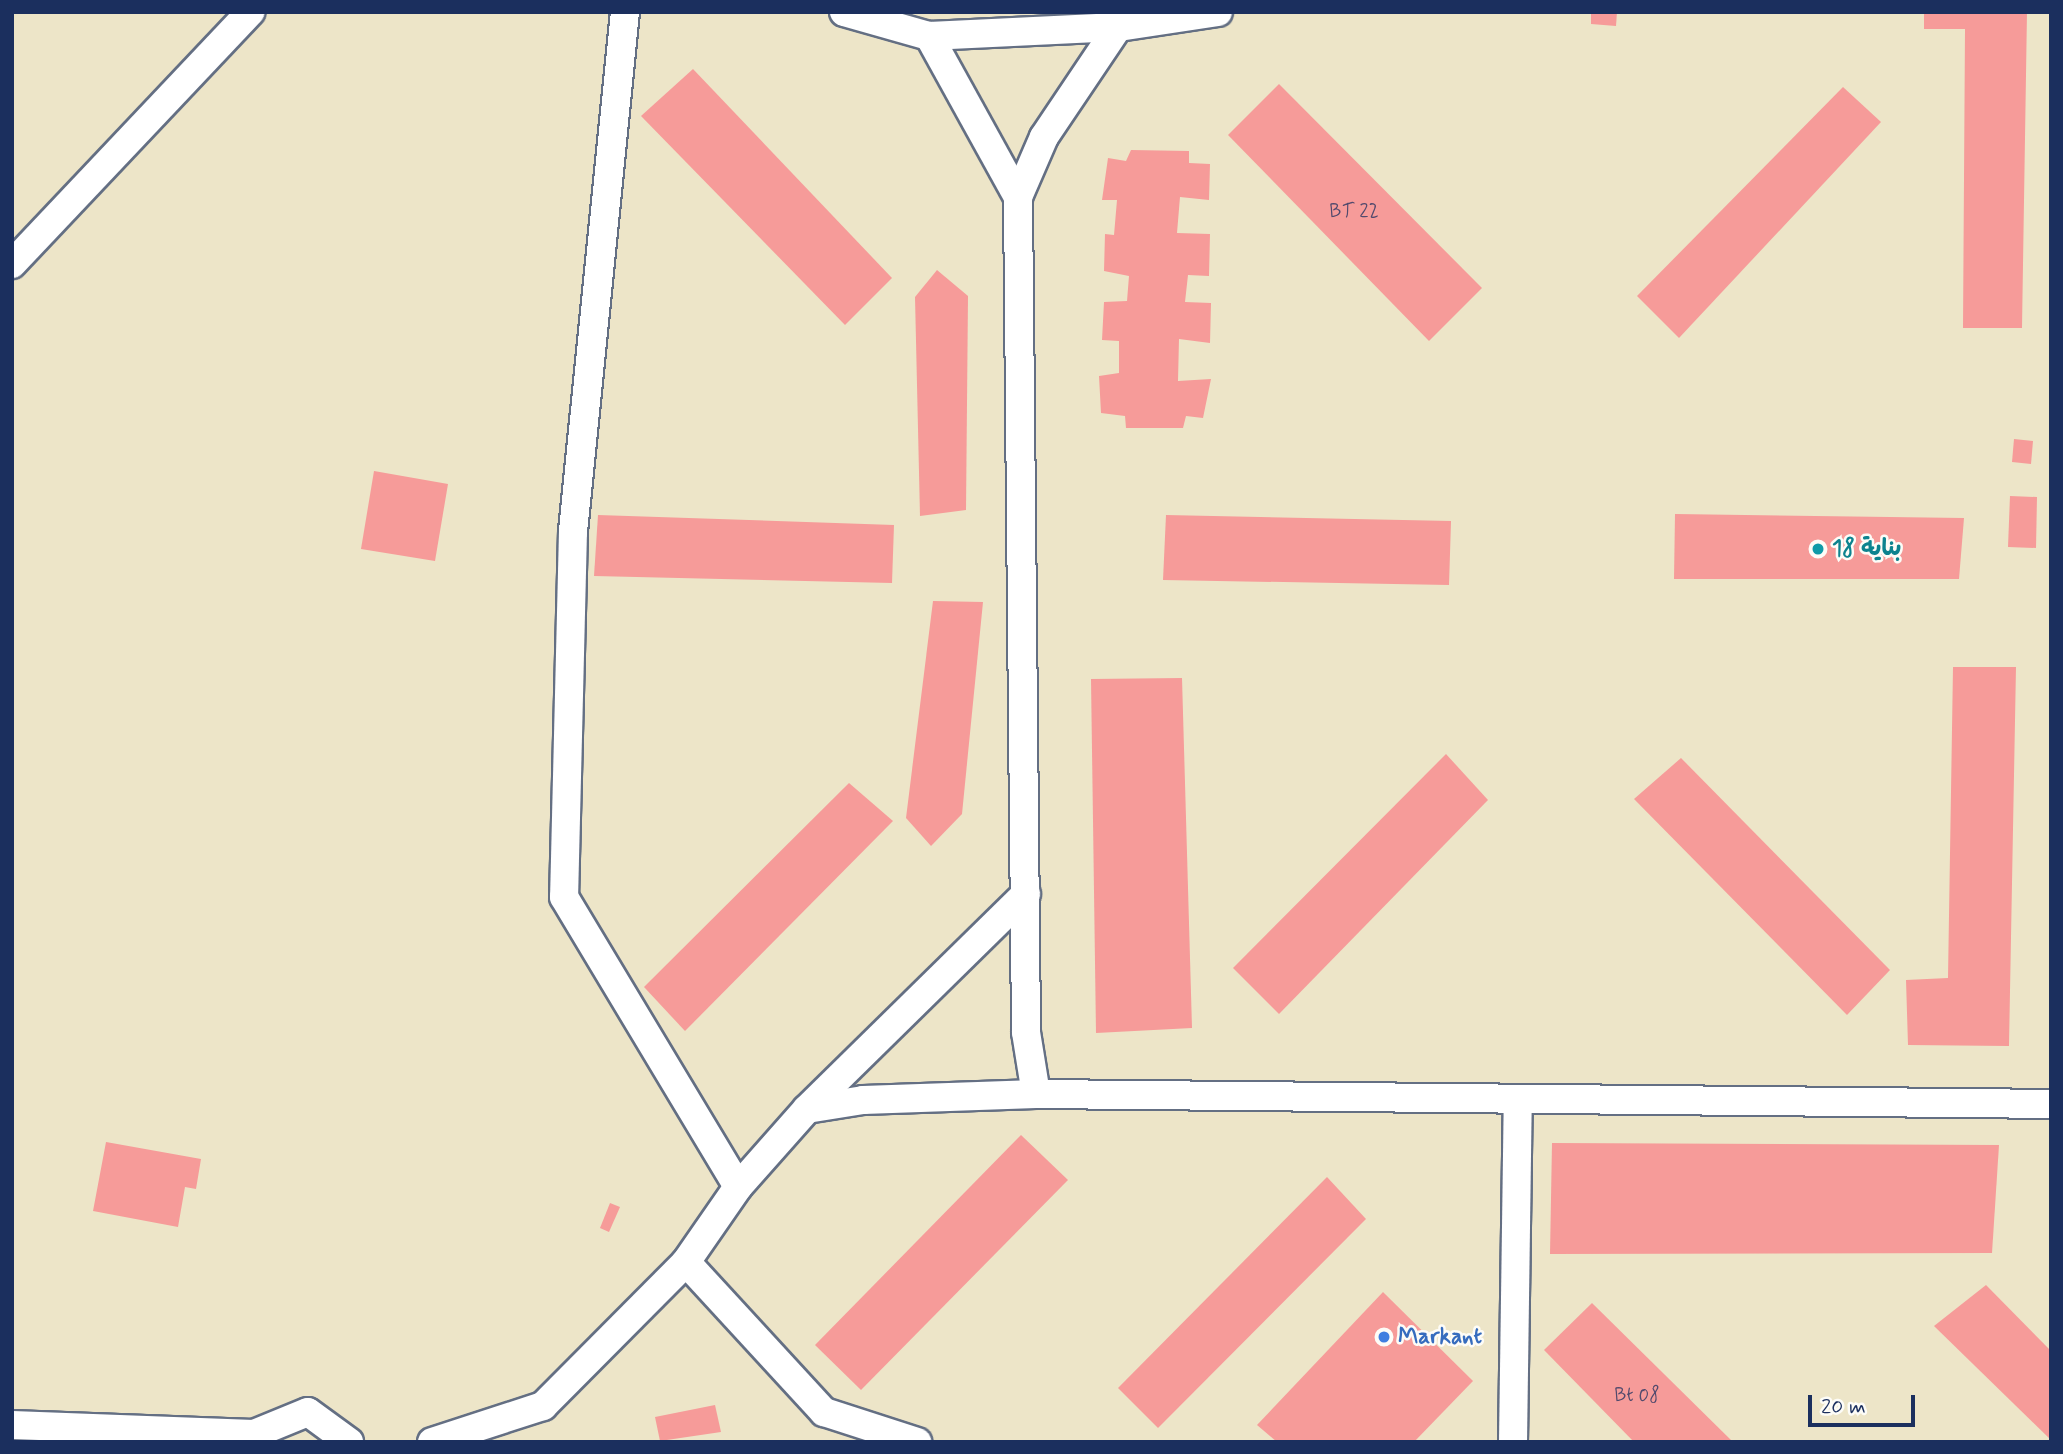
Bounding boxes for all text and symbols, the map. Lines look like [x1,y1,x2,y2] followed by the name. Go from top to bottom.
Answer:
[1329,201,1379,223] house number: BT 22
[1832,535,1901,563] place label: بناية 18
[1810,541,1826,557] marker: بناية 18
[1398,1323,1482,1351] place label: Markant
[1376,1329,1392,1345] marker: Markant
[1811,1380,1918,1424] scale bar
[1614,1385,1660,1407] house number: Bt 08
[1821,1393,1866,1421] text: 20 m

